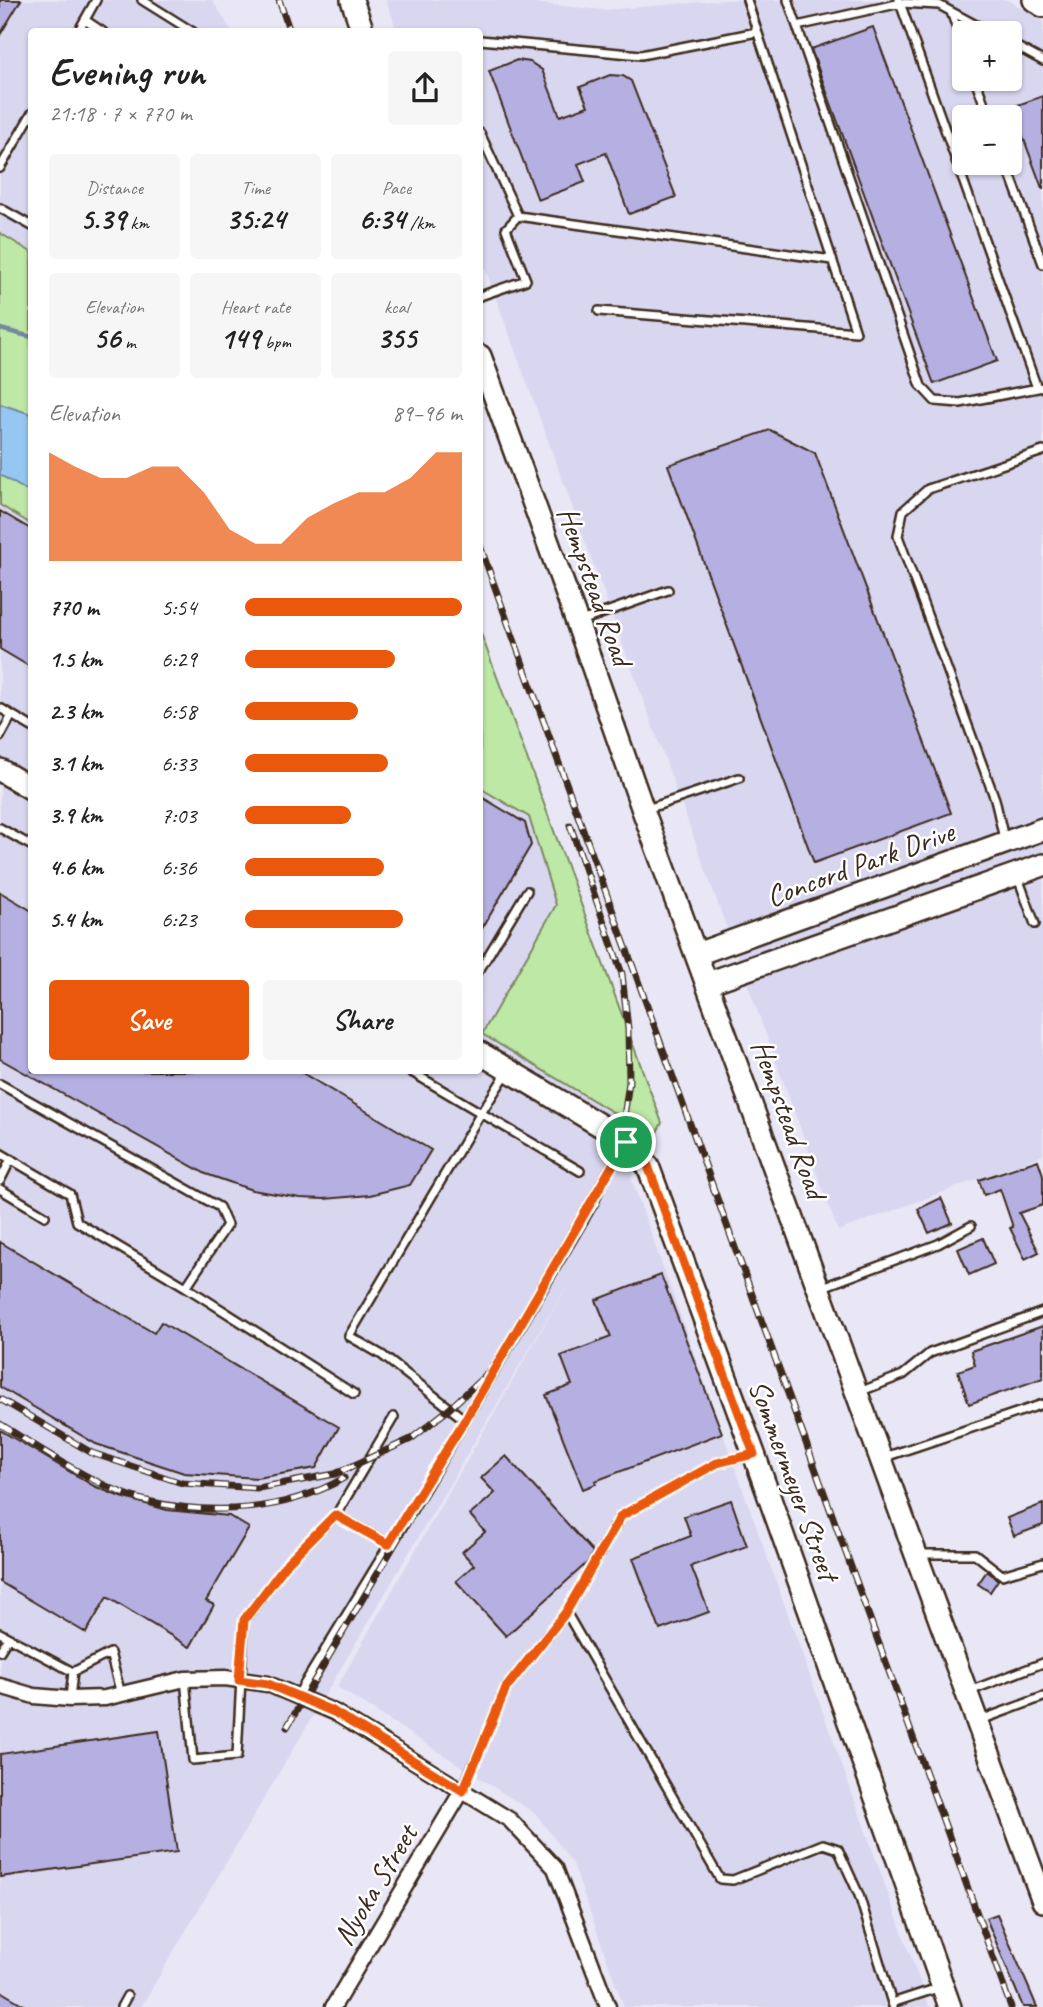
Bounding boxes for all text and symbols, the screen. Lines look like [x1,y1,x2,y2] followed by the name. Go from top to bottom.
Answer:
[952,21,1022,175] map controls
[952,21,1022,91] button: +
[49,49,205,96] text: Evening run
[388,51,462,125] button: share
[49,99,192,128] text: 21:18 · 7 × 770 m
[952,105,1022,175] button: −
[86,176,143,200] text: Distance
[241,176,270,200] text: Time
[382,176,411,200] text: Pace
[80,200,126,238] text: 5.39
[226,200,285,238] text: 35:24
[358,200,405,238] text: 6:34
[126,211,149,235] text: km
[405,211,435,235] text: /km
[85,295,144,319] text: Elevation
[221,295,290,319] text: Heart rate
[384,295,409,319] text: kcal
[93,319,120,357] text: 56
[220,319,260,357] text: 149
[377,319,416,357] text: 355
[120,330,136,354] text: m
[260,330,291,354] text: bpm
[49,399,120,428] text: Elevation
[392,399,462,428] text: 89–96 m
[549,501,643,675] street label: Hempstead Road
[49,593,99,622] text: 770 m
[161,593,197,622] text: 5:54
[49,645,102,674] text: 1.5 km
[161,645,197,674] text: 6:29
[49,697,103,726] text: 2.3 km
[161,697,197,726] text: 6:58
[49,749,103,778] text: 3.1 km
[161,749,197,778] text: 6:33
[49,801,102,830] text: 3.9 km
[161,801,197,830] text: 7:03
[761,812,961,916] street label: Concord Park Drive
[49,853,103,882] text: 4.6 km
[161,853,197,882] text: 6:36
[49,905,102,934] text: 5.4 km
[161,905,197,934] text: 6:23
[49,980,249,1060] button: Save
[263,980,462,1060] button: Share
[743,1034,837,1208] street label: Hempstead Road
[596,1112,656,1172] pin
[607,1123,645,1161] icon: arrive
[740,1375,849,1589] street label: Sommermeyer Street
[324,1815,427,1952] street label: Nyoka Street

